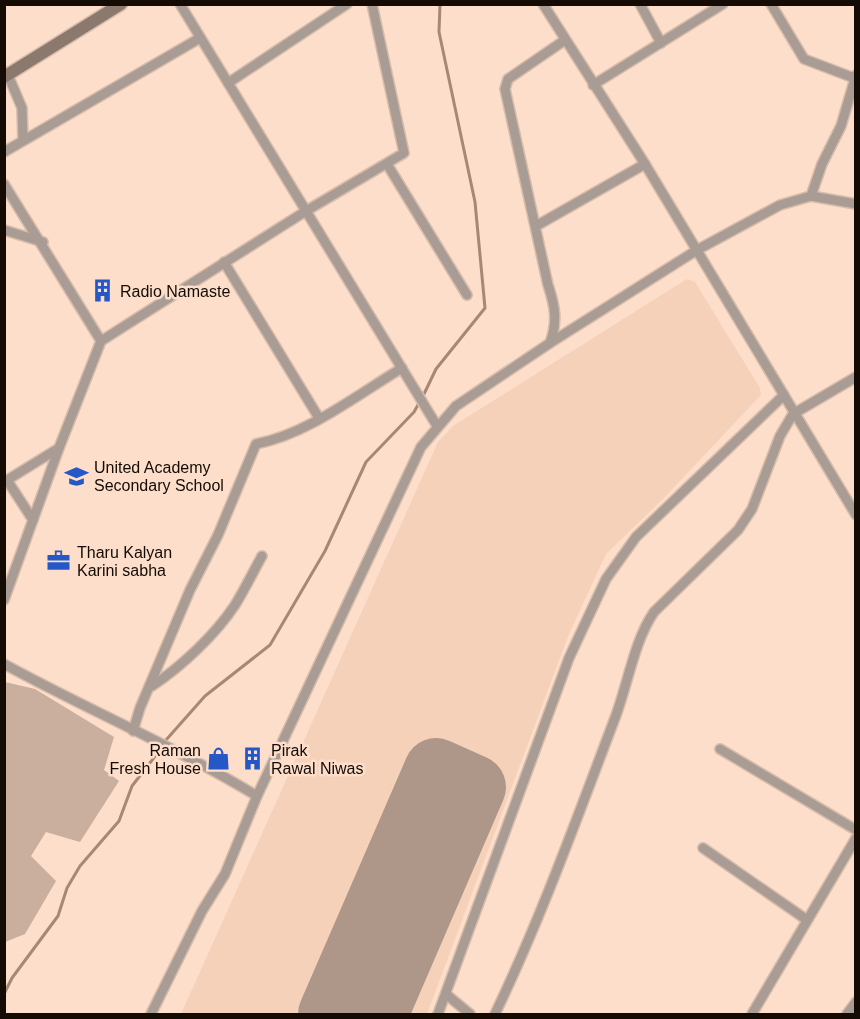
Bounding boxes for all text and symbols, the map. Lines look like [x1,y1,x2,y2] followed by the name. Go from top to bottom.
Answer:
[89,278,115,304] building icon: Radio Namaste
[120,283,230,300] place label: Radio Namaste
[94,459,224,494] place label: United Academy Secondary School
[63,463,89,489] school or university icon: United Academy Secondary School
[77,544,172,579] place label: Tharu Kalyan Karini sabha
[46,548,72,574] office icon: Tharu Kalyan Karini sabha
[109,742,201,777] place label: Raman Fresh House
[271,742,363,777] place label: Pirak Rawal Niwas
[206,746,232,772] shop icon: Raman Fresh House
[240,746,266,772] building icon: Pirak Rawal Niwas

